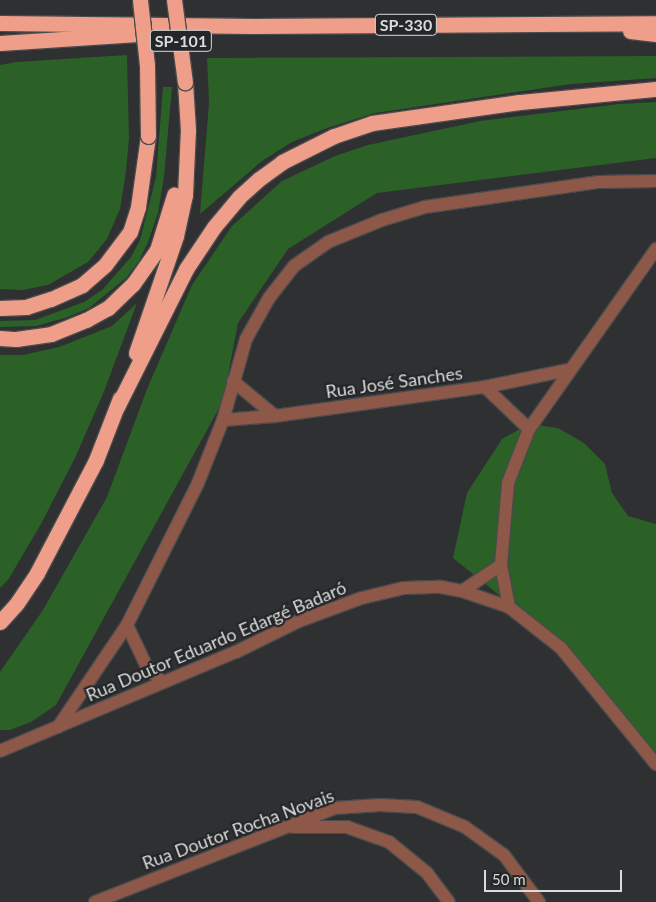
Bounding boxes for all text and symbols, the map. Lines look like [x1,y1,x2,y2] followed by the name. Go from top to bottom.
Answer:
[375,12,437,38] road number: SP-330
[150,27,212,54] road number: SP-101
[324,362,464,402] street label: Rua José Sanches
[83,576,349,706] street label: Rua Doutor Eduardo Edargé Badaró
[139,784,337,874] street label: Rua Doutor Rocha Novais
[486,860,624,892] scale bar
[492,870,526,888] text: 50 m

